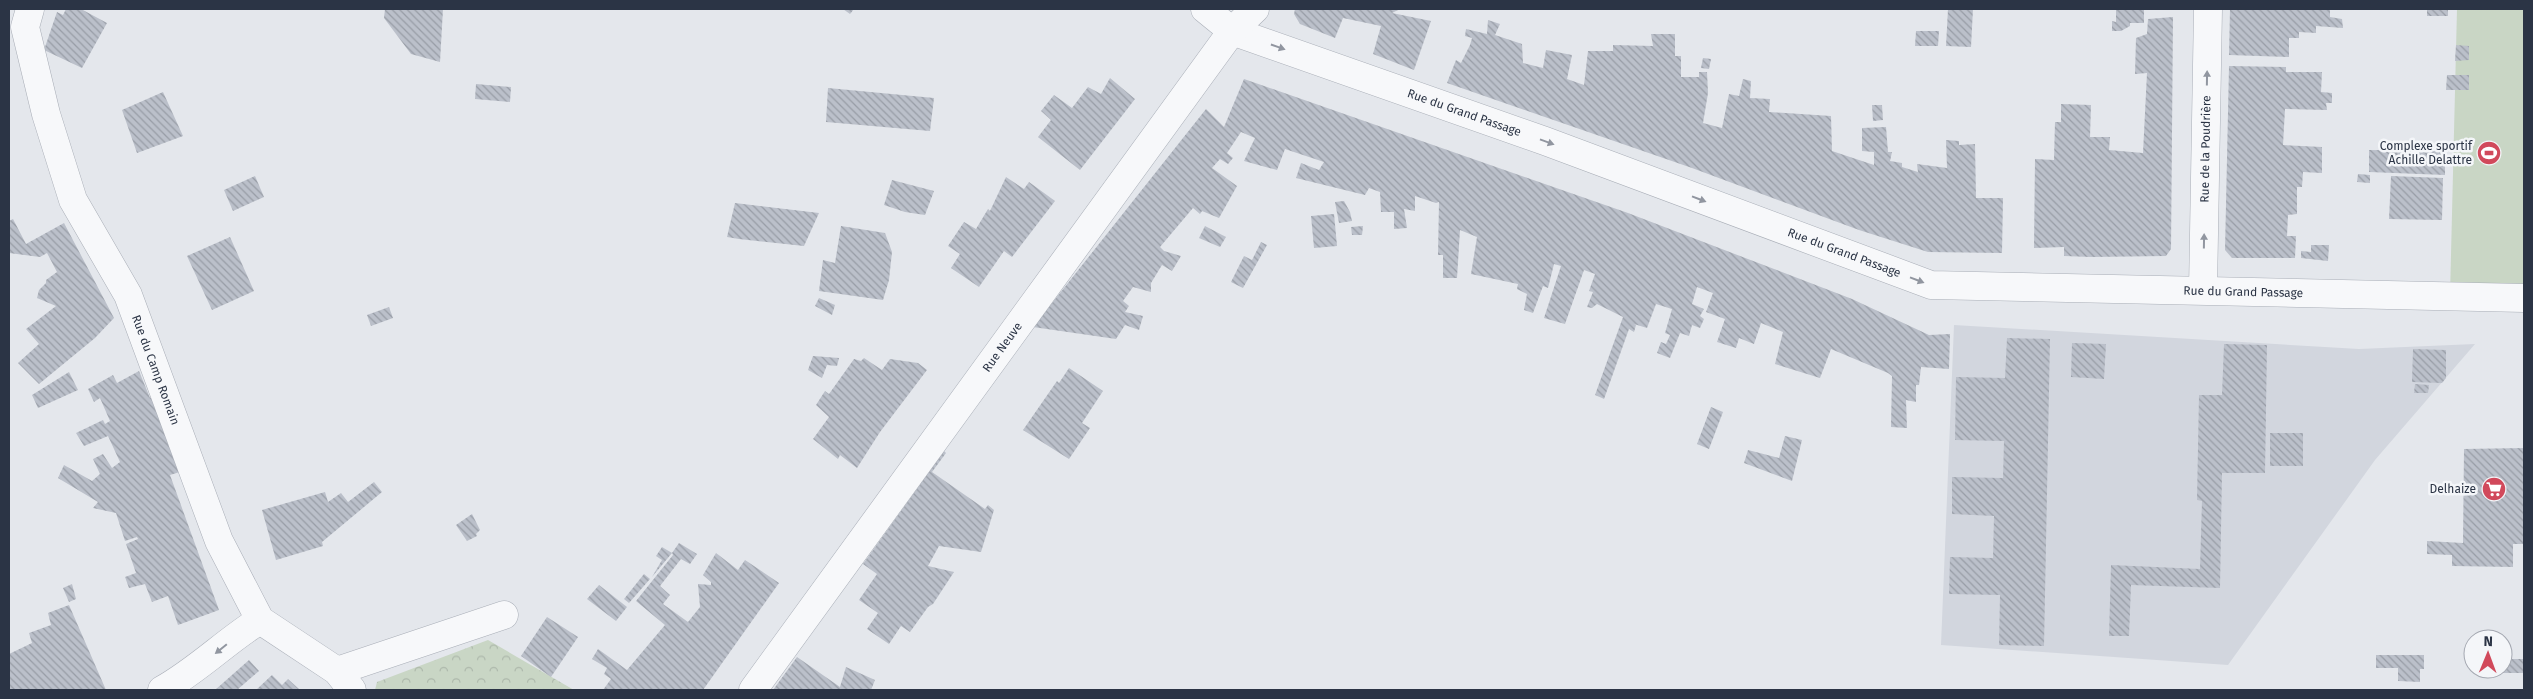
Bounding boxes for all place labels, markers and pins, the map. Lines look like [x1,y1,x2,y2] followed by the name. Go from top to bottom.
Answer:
[2380,139,2473,167] place label: Complexe sportif Achille Delattre
[2476,140,2502,166] sports icon: Complexe sportif Achille Delattre
[2481,476,2507,502] supermarket icon: Delhaize
[2430,482,2476,496] place label: Delhaize

